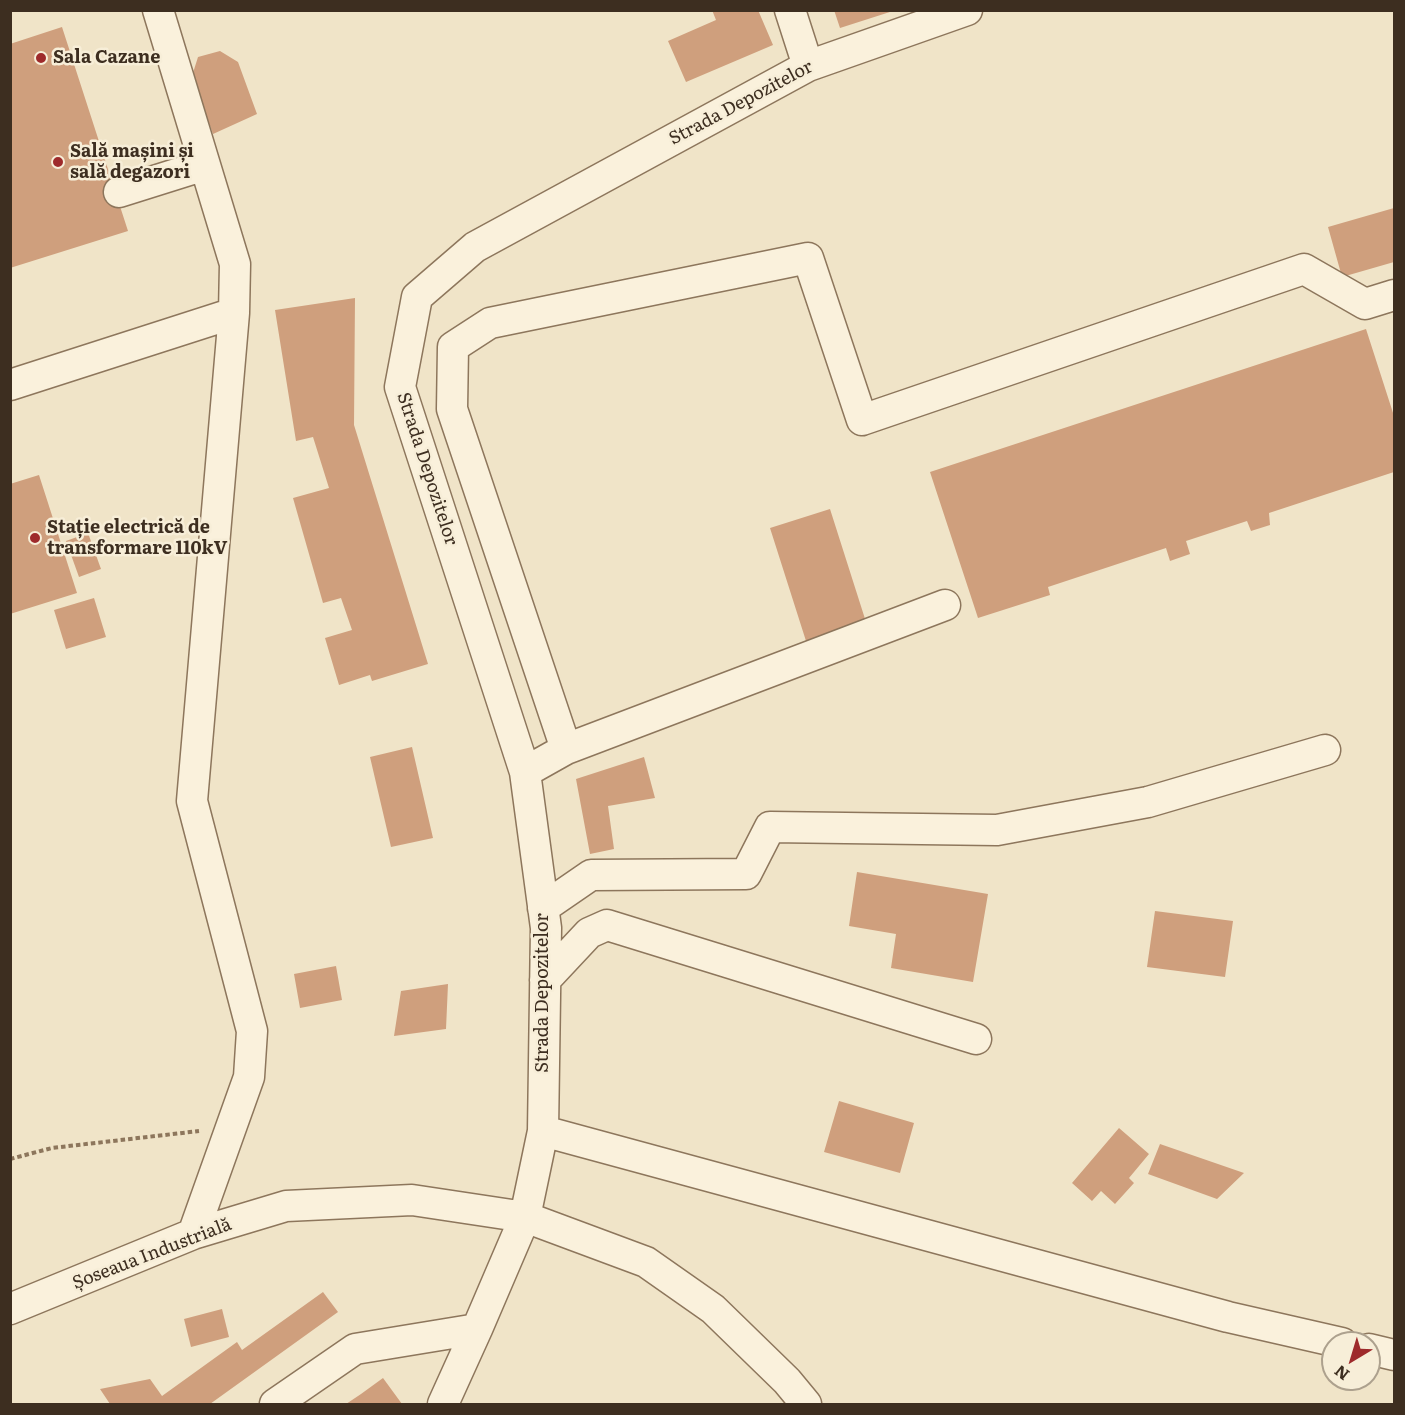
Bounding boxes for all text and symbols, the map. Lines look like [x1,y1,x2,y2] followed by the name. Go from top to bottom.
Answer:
[53,47,160,69] place label: Sala Cazane
[34,51,48,65] marker: Sala Cazane
[665,56,817,150] street label: Strada Depozitelor
[70,141,194,184] place label: Sală mașini și sală degazori
[51,155,65,169] marker: Sală mașini și sală degazori
[392,390,462,548] street label: Strada Depozitelor
[47,517,227,560] place label: Stație electrică de transformare 110kV
[28,531,42,545] marker: Stație electrică de transformare 110kV
[532,913,554,1073] street label: Strada Depozitelor
[69,1214,235,1294] street label: Șoseaua Industrială
[1321,1331,1381,1391] north arrow
[1328,1360,1354,1387] text: N

